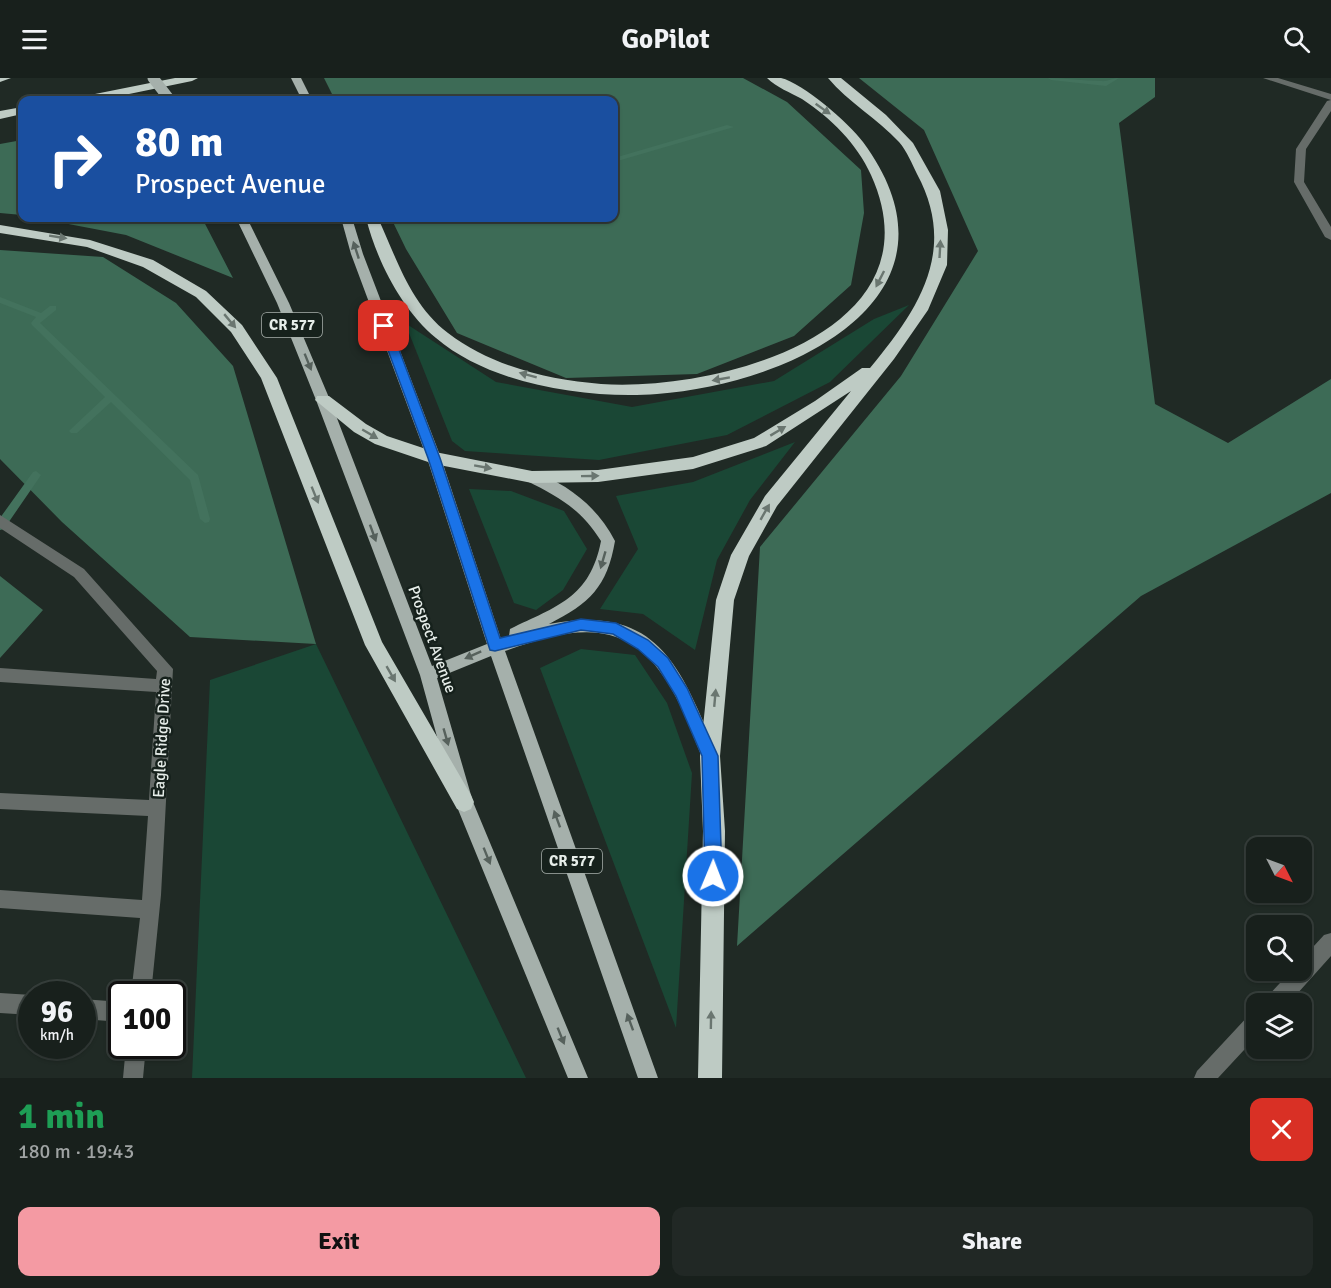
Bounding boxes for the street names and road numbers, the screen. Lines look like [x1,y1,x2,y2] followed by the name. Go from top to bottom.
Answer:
[262,313,322,337] road number: CR 577
[403,583,461,696] street label: Prospect Avenue
[149,678,175,798] street label: Eagle Ridge Drive
[542,849,602,873] road number: CR 577

